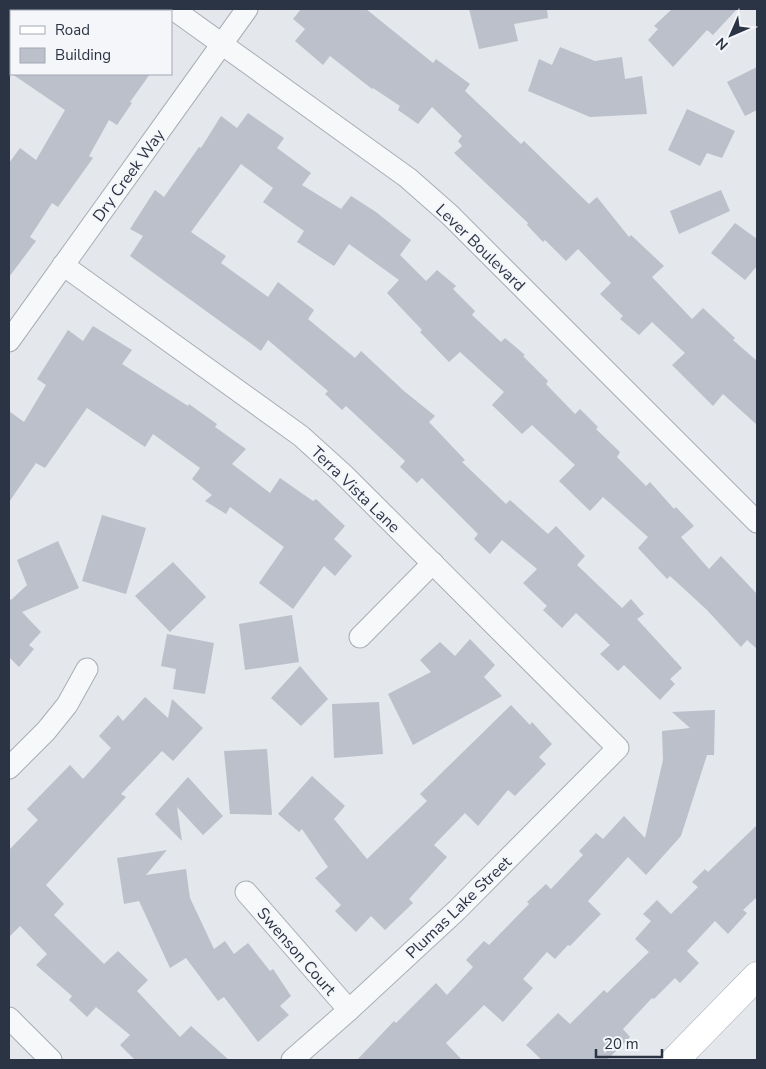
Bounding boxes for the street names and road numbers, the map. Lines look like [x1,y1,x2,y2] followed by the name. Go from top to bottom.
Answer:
[88,124,170,226] street label: Dry Creek Way
[431,199,530,296] street label: Lever Boulevard
[306,441,405,538] street label: Terra Vista Lane
[401,851,517,964] street label: Plumas Lake Street
[252,903,341,1001] street label: Swenson Court

